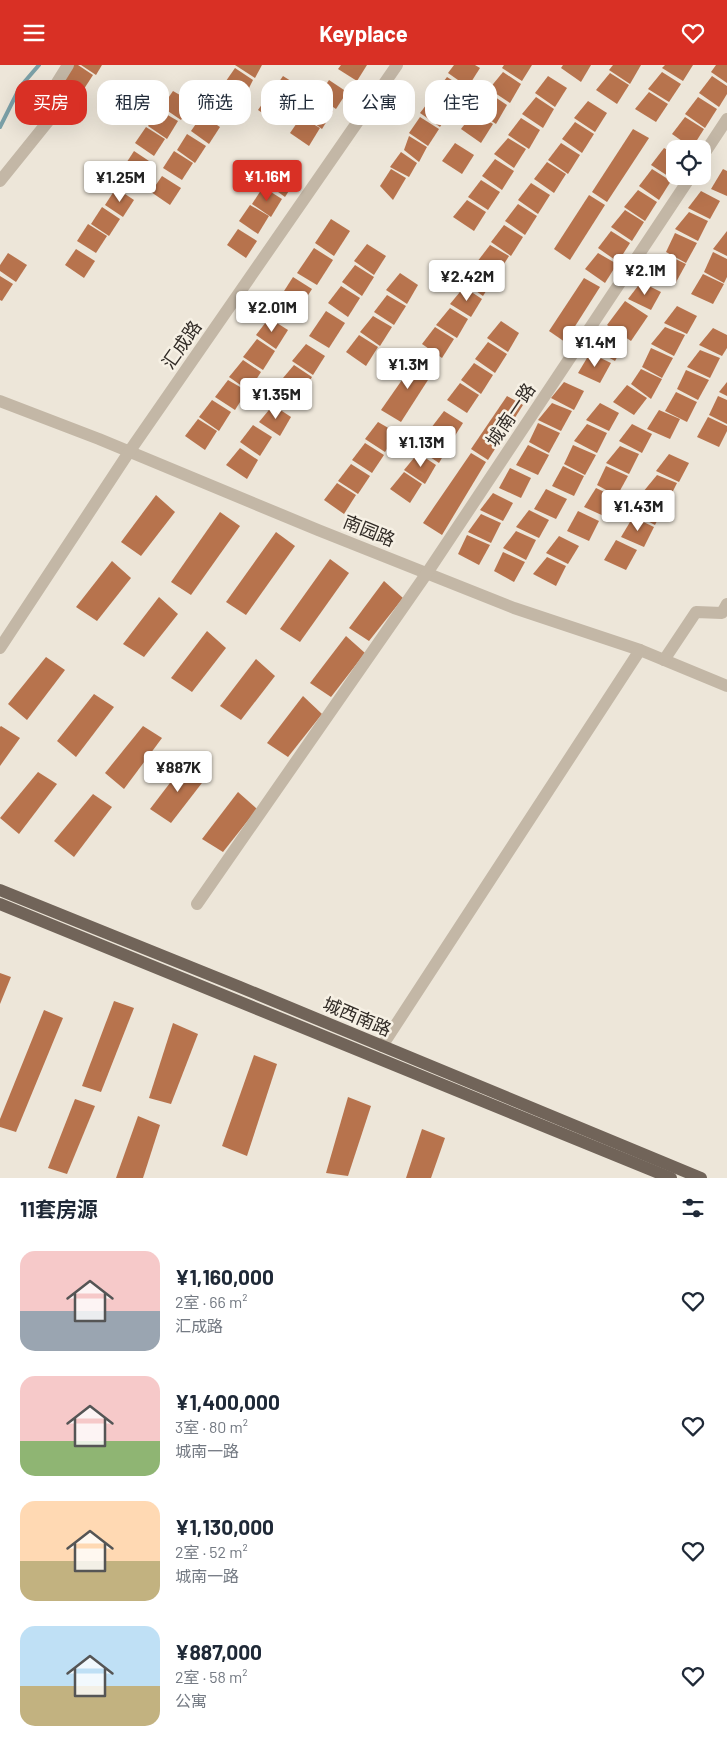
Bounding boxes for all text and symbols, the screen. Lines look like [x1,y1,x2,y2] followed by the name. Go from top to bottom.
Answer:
[20,19,48,47] icon: menu
[679,19,707,47] icon: heart
[319,20,408,46] text: Keyplace
[15,80,87,125] chip: 买房
[97,80,169,125] chip: 租房
[179,80,251,125] chip: 筛选
[261,80,333,125] chip: 新上
[343,80,415,125] chip: 公寓
[425,80,497,125] chip: 住宅
[666,140,711,185] map controls
[666,140,711,185] button: locate
[226,159,308,202] pin: ¥1.16M
[79,161,161,203] pin: ¥1.25M
[244,166,290,185] text: ¥1.16M
[95,167,145,186] text: ¥1.25M
[610,253,680,296] pin: ¥2.1M
[426,259,508,302] pin: ¥2.42M
[624,260,666,279] text: ¥2.1M
[440,266,494,285] text: ¥2.42M
[231,291,313,333] pin: ¥2.01M
[247,297,297,316] text: ¥2.01M
[157,316,206,373] street label: 汇成路
[560,325,630,368] pin: ¥1.4M
[574,332,616,351] text: ¥1.4M
[373,347,443,390] pin: ¥1.3M
[387,354,429,373] text: ¥1.3M
[235,377,317,420] pin: ¥1.35M
[481,378,539,450] street label: 城南一路
[251,384,301,403] text: ¥1.35M
[380,425,462,468] pin: ¥1.13M
[398,432,444,451] text: ¥1.13M
[597,489,679,532] pin: ¥1.43M
[613,496,663,515] text: ¥1.43M
[340,510,399,550] street label: 南园路
[143,751,213,793] pin: ¥887K
[155,757,201,776] text: ¥887K
[320,992,395,1040] street label: 城西南路
[679,1194,707,1222] icon: filters
[20,1196,98,1221] text: 11套房源
[175,1264,274,1289] text: ¥1,160,000
[60,1271,120,1331] icon: home
[679,1287,707,1315] icon: heart
[175,1292,247,1311] text: 2室 · 66 m²
[175,1316,223,1335] text: 汇成路
[175,1389,280,1414] text: ¥1,400,000
[60,1396,120,1456] icon: home
[679,1412,707,1440] icon: heart
[175,1417,248,1436] text: 3室 · 80 m²
[175,1441,239,1460] text: 城南一路
[175,1514,274,1539] text: ¥1,130,000
[60,1521,120,1581] icon: home
[679,1537,707,1565] icon: heart
[175,1542,248,1561] text: 2室 · 52 m²
[175,1566,239,1585] text: 城南一路
[175,1639,262,1664] text: ¥887,000
[60,1646,120,1706] icon: home
[679,1662,707,1690] icon: heart
[175,1667,248,1686] text: 2室 · 58 m²
[175,1691,207,1710] text: 公寓

